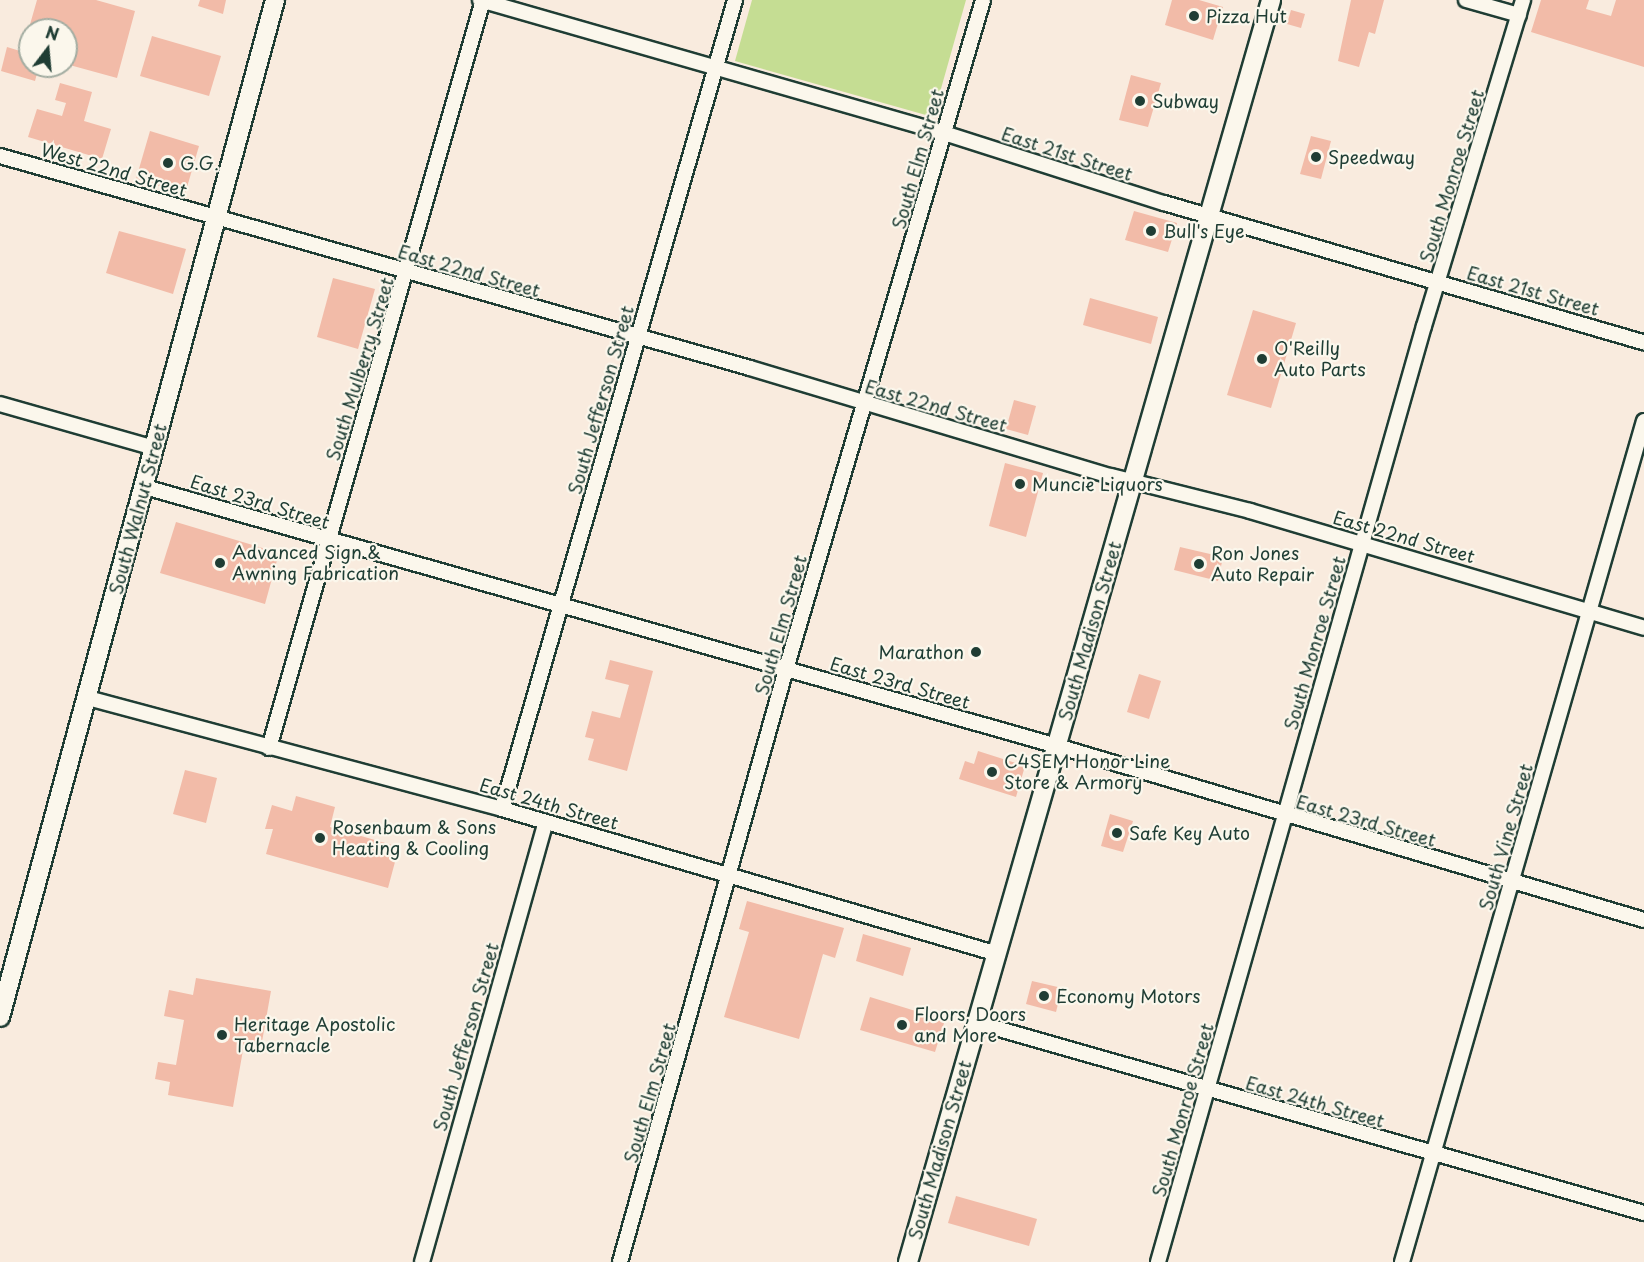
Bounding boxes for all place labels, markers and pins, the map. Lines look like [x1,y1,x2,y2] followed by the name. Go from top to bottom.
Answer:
[1206,5,1288,27] place label: Pizza Hut
[1187,9,1201,23] marker: Pizza Hut
[1152,90,1219,112] place label: Subway
[1133,94,1147,108] marker: Subway
[1328,146,1415,168] place label: Speedway
[1309,150,1323,164] marker: Speedway
[180,152,219,174] place label: G.G.
[161,156,175,170] marker: G.G.
[1163,220,1245,242] place label: Bull's Eye
[1144,224,1158,238] marker: Bull's Eye
[1274,338,1368,380] place label: O'Reilly Auto Parts
[1255,352,1269,366] marker: O'Reilly Auto Parts
[1032,473,1164,495] place label: Muncie Liquors
[1013,477,1027,491] marker: Muncie Liquors
[232,542,400,584] place label: Advanced Sign & Awning Fabrication
[1211,543,1315,586] place label: Ron Jones Auto Repair
[213,556,227,570] marker: Advanced Sign & Awning Fabrication
[1192,557,1206,571] marker: Ron Jones Auto Repair
[878,641,964,663] place label: Marathon
[969,645,983,659] marker: Marathon
[1004,751,1170,794] place label: C4SEM Honor Line Store & Armory
[985,765,999,779] marker: C4SEM Honor Line Store & Armory
[332,817,497,860] place label: Rosenbaum & Sons Heating & Cooling
[1129,822,1252,844] place label: Safe Key Auto
[1110,826,1124,840] marker: Safe Key Auto
[313,831,327,845] marker: Rosenbaum & Sons Heating & Cooling
[1056,985,1200,1007] place label: Economy Motors
[1037,989,1051,1003] marker: Economy Motors
[914,1004,1027,1046] place label: Floors, Doors and More
[234,1014,395,1056] place label: Heritage Apostolic Tabernacle
[895,1018,909,1032] marker: Floors, Doors and More
[215,1028,229,1042] marker: Heritage Apostolic Tabernacle

